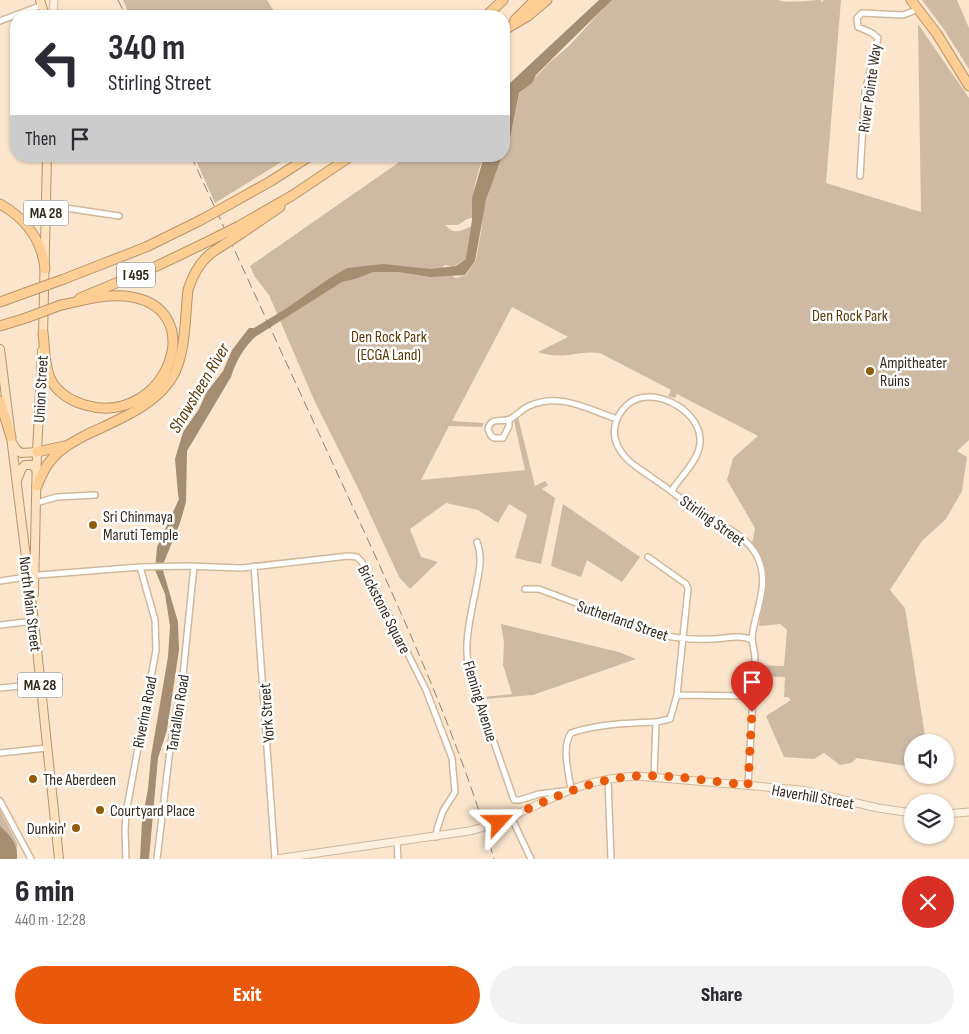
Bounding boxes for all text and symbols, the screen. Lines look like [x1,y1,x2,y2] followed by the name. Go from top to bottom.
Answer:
[108,27,185,70] text: 340 m
[25,30,90,95] icon: left
[855,43,886,134] street label: River Pointe Way
[108,70,211,97] text: Stirling Street
[66,125,94,153] icon: arrive
[25,128,56,151] text: Then
[23,200,68,226] road number: MA 28
[117,262,155,288] road number: I 495
[812,307,888,326] park label: Den Rock Park
[351,328,427,365] park label: Den Rock Park (ECGA Land)
[164,339,235,437] water label: Shawsheen River
[879,354,948,391] place label: Ampitheater Ruins
[30,355,53,423] street label: Union Street
[864,365,876,377] marker: Ampitheater Ruins
[676,492,748,551] street label: Stirling Street
[103,508,179,545] place label: Sri Chinmaya Maruti Temple
[87,519,99,531] marker: Sri Chinmaya Maruti Temple
[14,556,45,653] street label: North Main Street
[353,562,414,657] street label: Brickstone Square
[574,597,671,646] street label: Sutherland Street
[458,659,501,744] street label: Fleming Avenue
[731,661,773,712] pin
[738,668,766,696] icon: arrive
[18,672,62,698] road number: MA 28
[163,673,194,753] street label: Tantallon Road
[129,675,162,750] street label: Riverina Road
[256,682,279,743] street label: York Street
[904,734,954,844] map controls
[904,734,954,784] button: sound
[43,771,116,790] place label: The Aberdeen
[27,773,39,785] marker: The Aberdeen
[770,781,856,814] street label: Haverhill Street
[904,794,954,844] button: layers
[472,795,524,847] position arrow
[110,802,195,821] place label: Courtyard Place
[94,804,106,816] marker: Courtyard Place
[27,820,66,839] place label: Dunkin'
[70,822,82,834] marker: Dunkin'
[15,874,74,910] text: 6 min
[902,876,954,928] button: close
[15,911,86,930] text: 440 m · 12:28
[15,966,480,1024] button: Exit
[490,966,954,1024] button: Share

